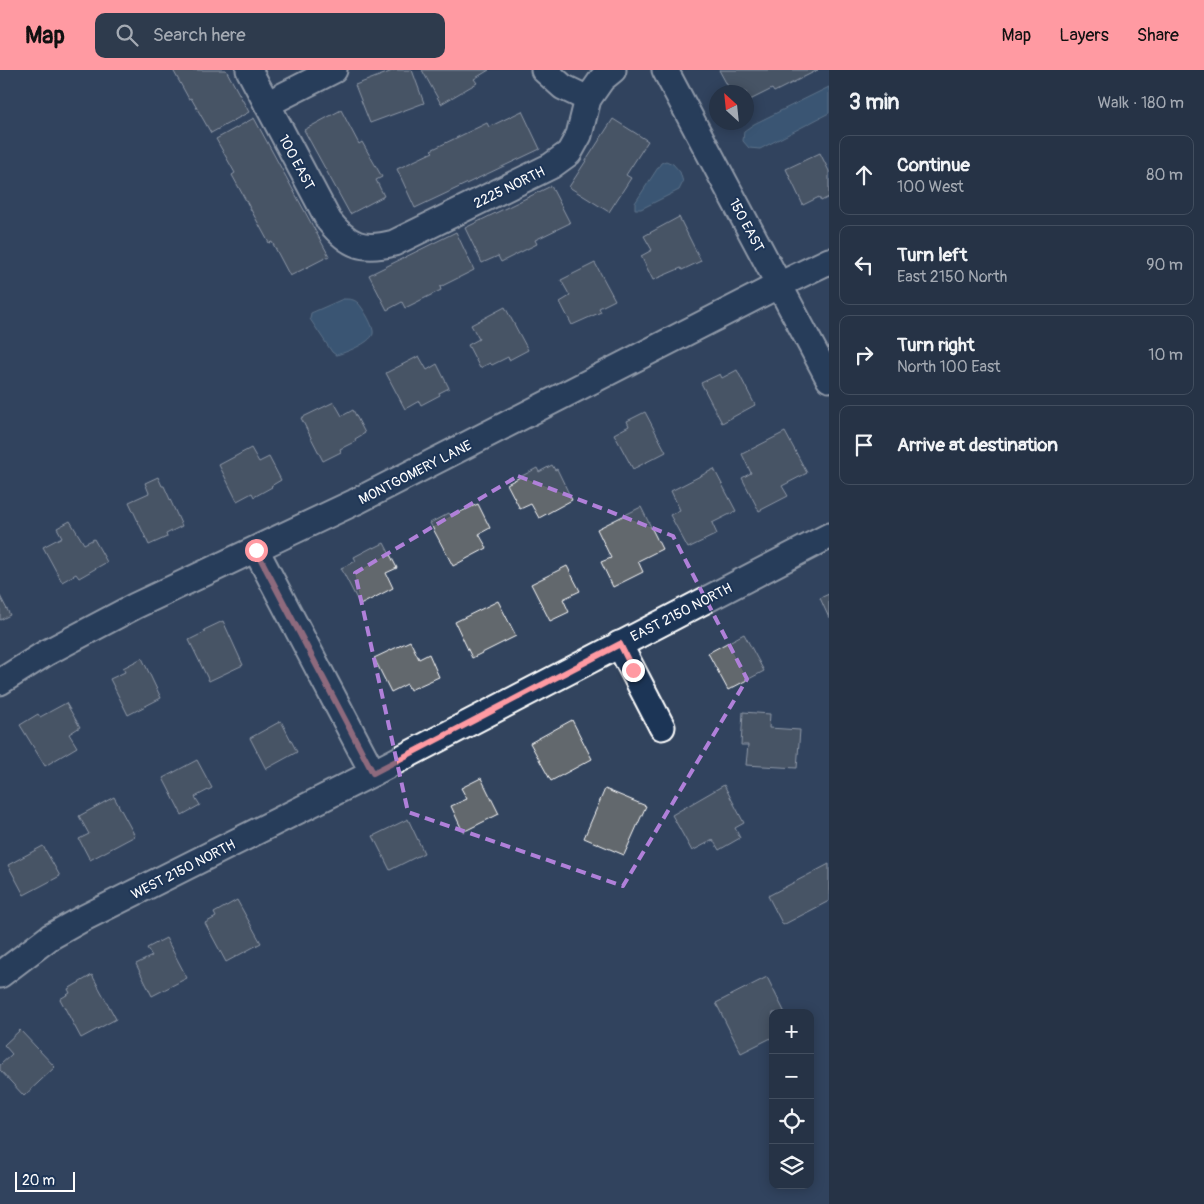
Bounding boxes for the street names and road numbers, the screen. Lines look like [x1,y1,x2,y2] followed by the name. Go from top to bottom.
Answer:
[275,132,318,193] street label: 100 EAST
[471,163,548,212] street label: 2225 NORTH
[725,196,768,255] street label: 150 EAST
[356,437,475,508] street label: MONTGOMERY LANE
[628,579,735,645] street label: EAST 2150 NORTH
[128,836,238,903] street label: WEST 2150 NORTH

